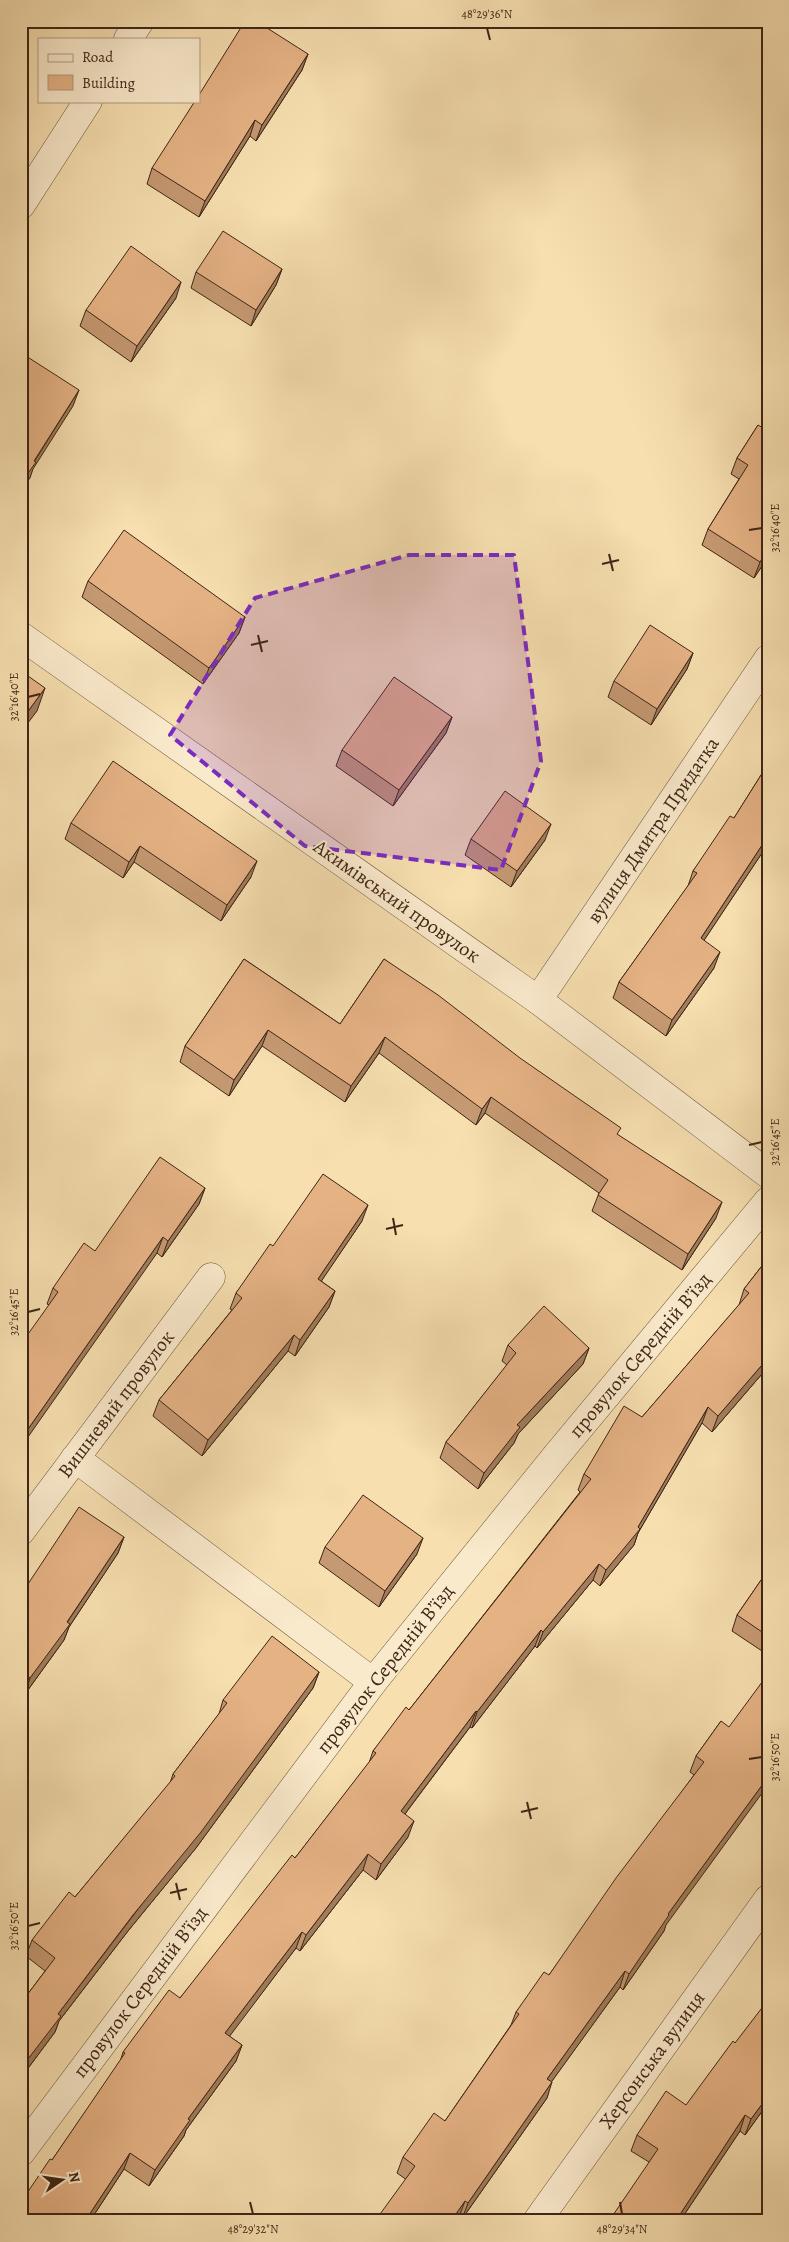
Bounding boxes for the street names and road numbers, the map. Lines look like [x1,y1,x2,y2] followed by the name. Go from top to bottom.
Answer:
[581,731,726,928] street label: вулиця Дмитра Придатка
[307,833,486,969] street label: Акимівський провулок
[563,1266,717,1443] street label: провулок Середній Вʼїзд
[52,1325,180,1483] street label: Вишневий провулок
[310,1579,460,1759] street label: провулок Середній Вʼїзд
[67,1901,214,2083] street label: провулок Середній Вʼїзд
[593,1986,711,2134] street label: Херсонська вулиця

